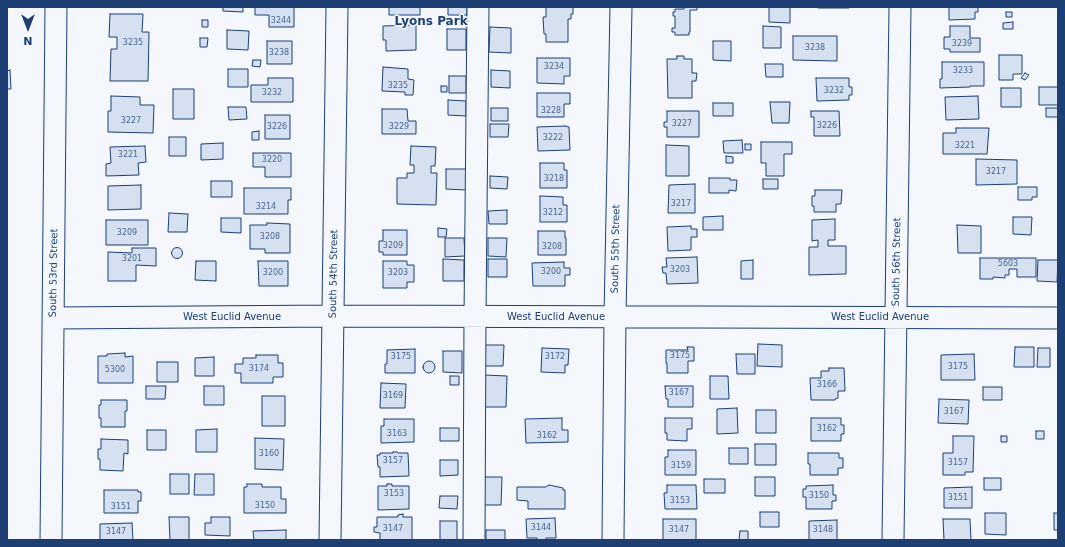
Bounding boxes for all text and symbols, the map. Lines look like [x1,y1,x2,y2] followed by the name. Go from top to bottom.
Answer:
[8,8,48,48] north arrow
[394,15,468,29] district label: Lyons Park
[271,16,291,26] house number: 3244
[23,34,33,47] text: N
[123,38,143,48] house number: 3235
[952,39,972,49] house number: 3239
[805,43,825,53] house number: 3238
[269,48,289,58] house number: 3238
[544,62,564,72] house number: 3234
[953,66,973,76] house number: 3233
[388,81,408,91] house number: 3235
[824,86,844,96] house number: 3232
[262,88,282,98] house number: 3232
[541,106,561,116] house number: 3228
[121,116,141,126] house number: 3227
[672,119,692,129] house number: 3227
[817,121,837,131] house number: 3226
[267,122,287,132] house number: 3226
[389,122,409,132] house number: 3229
[543,133,563,143] house number: 3222
[955,141,975,151] house number: 3221
[118,150,138,160] house number: 3221
[262,155,282,165] house number: 3220
[986,167,1006,177] house number: 3217
[544,174,564,184] house number: 3218
[671,199,691,209] house number: 3217
[256,202,276,212] house number: 3214
[609,205,623,293] street label: South 55th Street
[543,208,563,218] house number: 3212
[890,218,904,306] street label: South 56th Street
[47,228,61,318] street label: South 53rd Street
[117,228,137,238] house number: 3209
[327,230,341,318] street label: South 54th Street
[260,232,280,242] house number: 3208
[383,241,403,251] house number: 3209
[542,242,562,252] house number: 3208
[122,254,142,264] house number: 3201
[998,259,1018,269] house number: 5603
[670,265,690,275] house number: 3203
[541,267,561,277] house number: 3200
[263,268,283,278] house number: 3200
[388,268,408,278] house number: 3203
[183,311,281,323] street label: West Euclid Avenue
[507,311,605,323] street label: West Euclid Avenue
[831,311,929,323] street label: West Euclid Avenue
[670,351,690,361] house number: 3175
[391,352,411,362] house number: 3175
[545,352,565,362] house number: 3172
[948,362,968,372] house number: 3175
[249,364,269,374] house number: 3174
[105,365,125,375] house number: 5300
[817,380,837,390] house number: 3166
[669,388,689,398] house number: 3167
[383,391,403,401] house number: 3169
[944,407,964,417] house number: 3167
[817,424,837,434] house number: 3162
[387,429,407,439] house number: 3163
[537,431,557,441] house number: 3162
[259,449,279,459] house number: 3160
[383,456,403,466] house number: 3157
[948,458,968,468] house number: 3157
[671,461,691,471] house number: 3159
[384,489,404,499] house number: 3153
[809,491,829,501] house number: 3150
[948,493,968,503] house number: 3151
[670,496,690,506] house number: 3153
[255,501,275,511] house number: 3150
[111,502,131,512] house number: 3151
[531,523,551,533] house number: 3144
[383,524,403,534] house number: 3147
[669,525,689,535] house number: 3147
[813,525,833,535] house number: 3148
[106,527,126,537] house number: 3147

